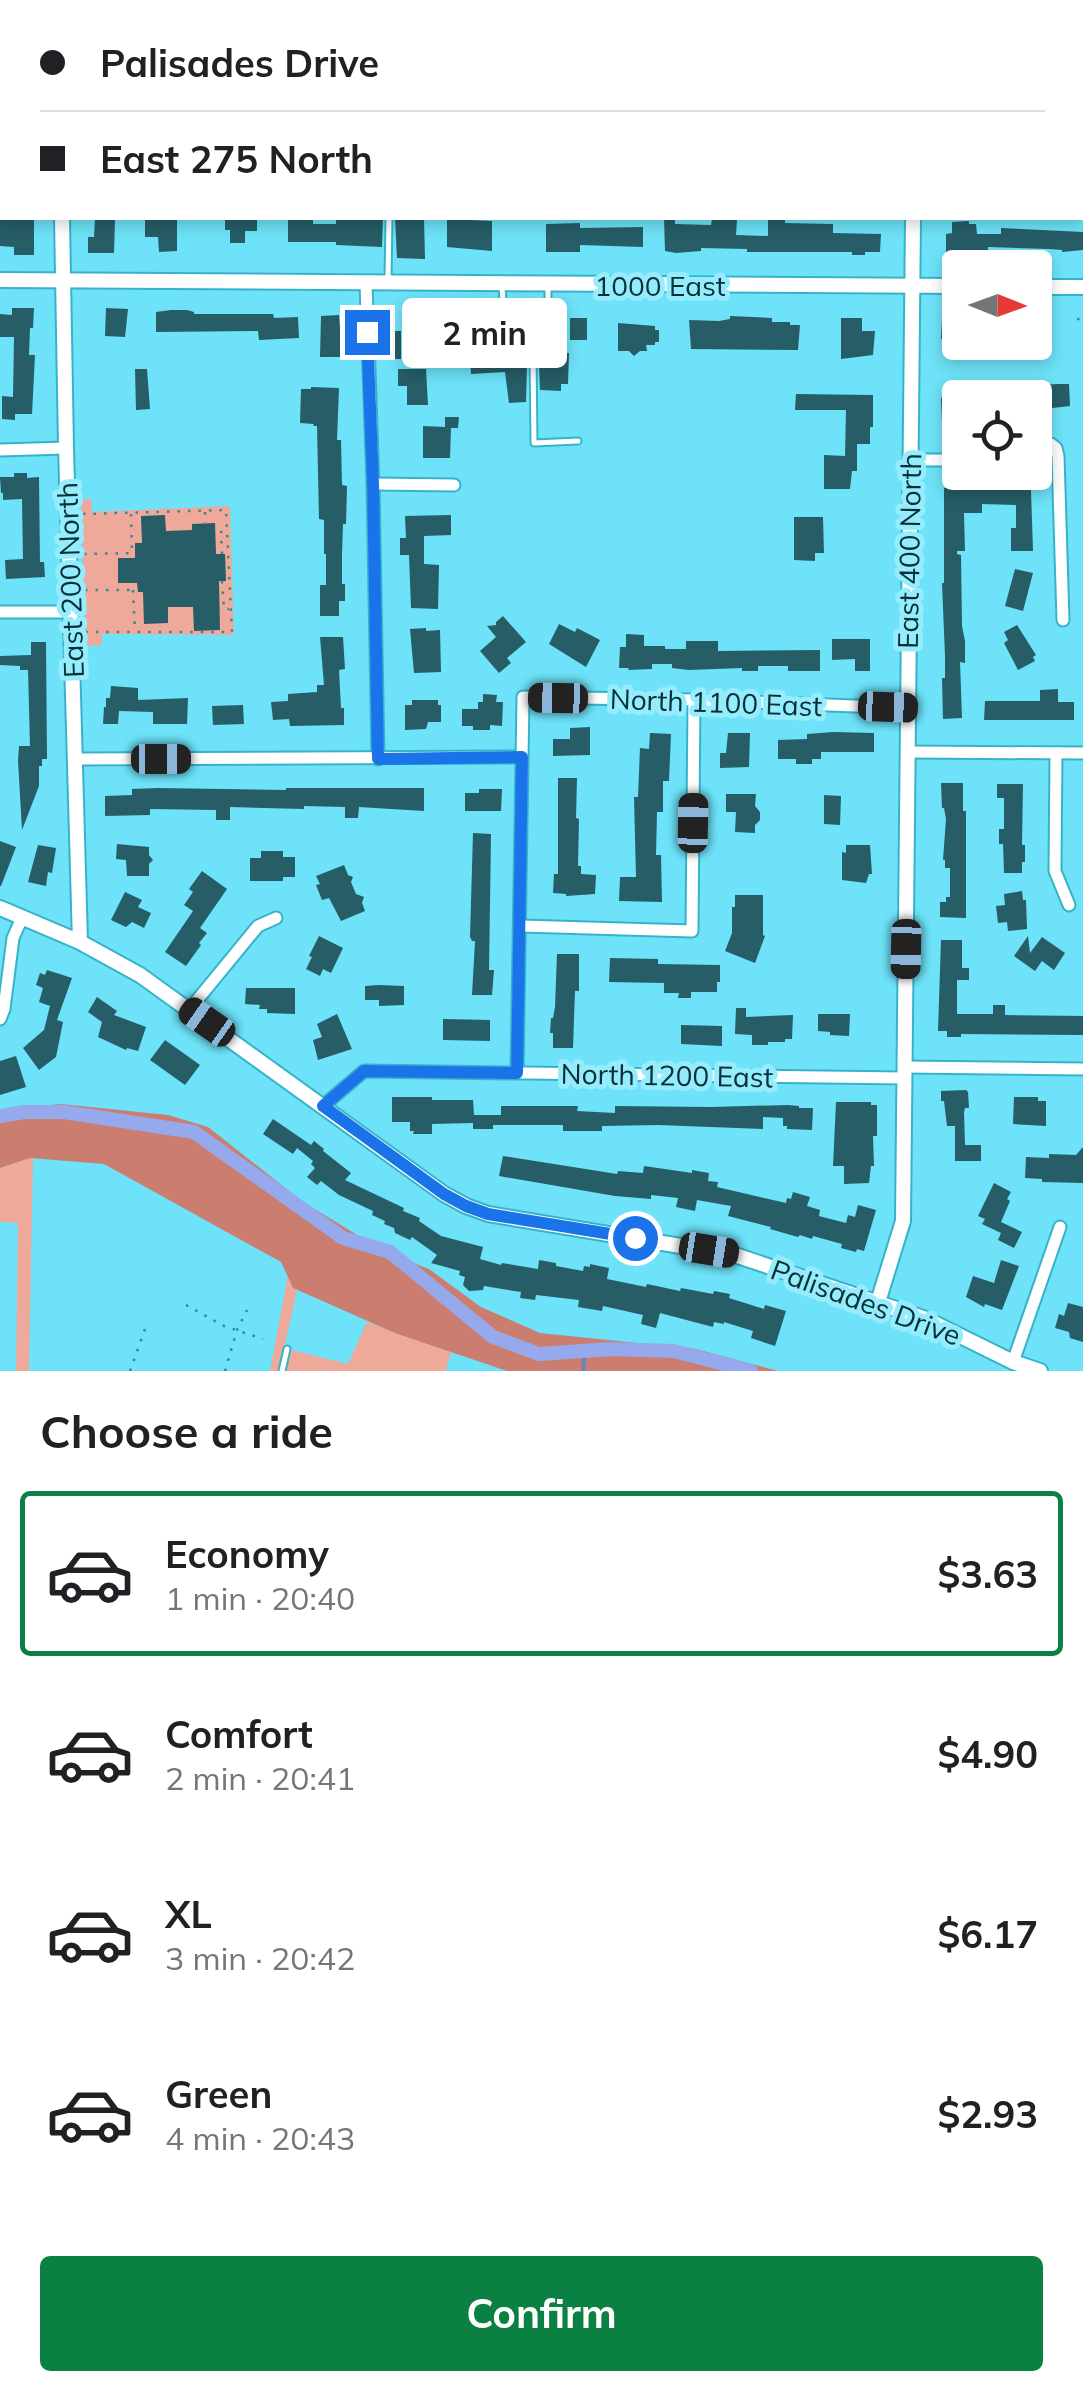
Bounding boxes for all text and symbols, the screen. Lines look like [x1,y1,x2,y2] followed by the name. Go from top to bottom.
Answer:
[100,39,379,87] text: Palisades Drive
[100,135,373,183] text: East 275 North
[942,250,1052,360] north arrow
[942,250,1052,490] map controls
[594,268,726,303] street label: 1000 East
[402,297,567,367] callout: 2 min
[345,310,390,355] route end
[442,313,527,353] text: 2 min
[942,380,1052,490] button: locate
[890,453,928,649] street label: East 400 North
[49,482,91,678] street label: East 200 North
[609,681,823,723] street label: North 1100 East
[528,682,588,714] car
[857,691,919,723] car
[131,744,191,774] car
[677,793,709,853] car
[890,919,922,979] car
[174,993,240,1051] car
[560,1056,774,1094] street label: North 1200 East
[613,1216,658,1261] route start
[677,1230,741,1270] car
[766,1251,966,1353] street label: Palisades Drive
[40,1403,333,1459] text: Choose a ride
[45,1529,135,1619] icon: car
[165,1530,329,1578] text: Economy
[937,1550,1038,1598] text: $3.63
[165,1578,355,1618] text: 1 min · 20:40
[45,1709,135,1799] icon: car
[165,1710,313,1758] text: Comfort
[937,1730,1038,1778] text: $4.90
[165,1758,355,1798] text: 2 min · 20:41
[45,1889,135,1979] icon: car
[165,1890,212,1938] text: XL
[937,1910,1038,1958] text: $6.17
[165,1938,355,1978] text: 3 min · 20:42
[45,2069,135,2159] icon: car
[165,2070,272,2118] text: Green
[937,2090,1038,2138] text: $2.93
[165,2118,355,2158] text: 4 min · 20:43
[40,2256,1043,2371] button: Confirm

